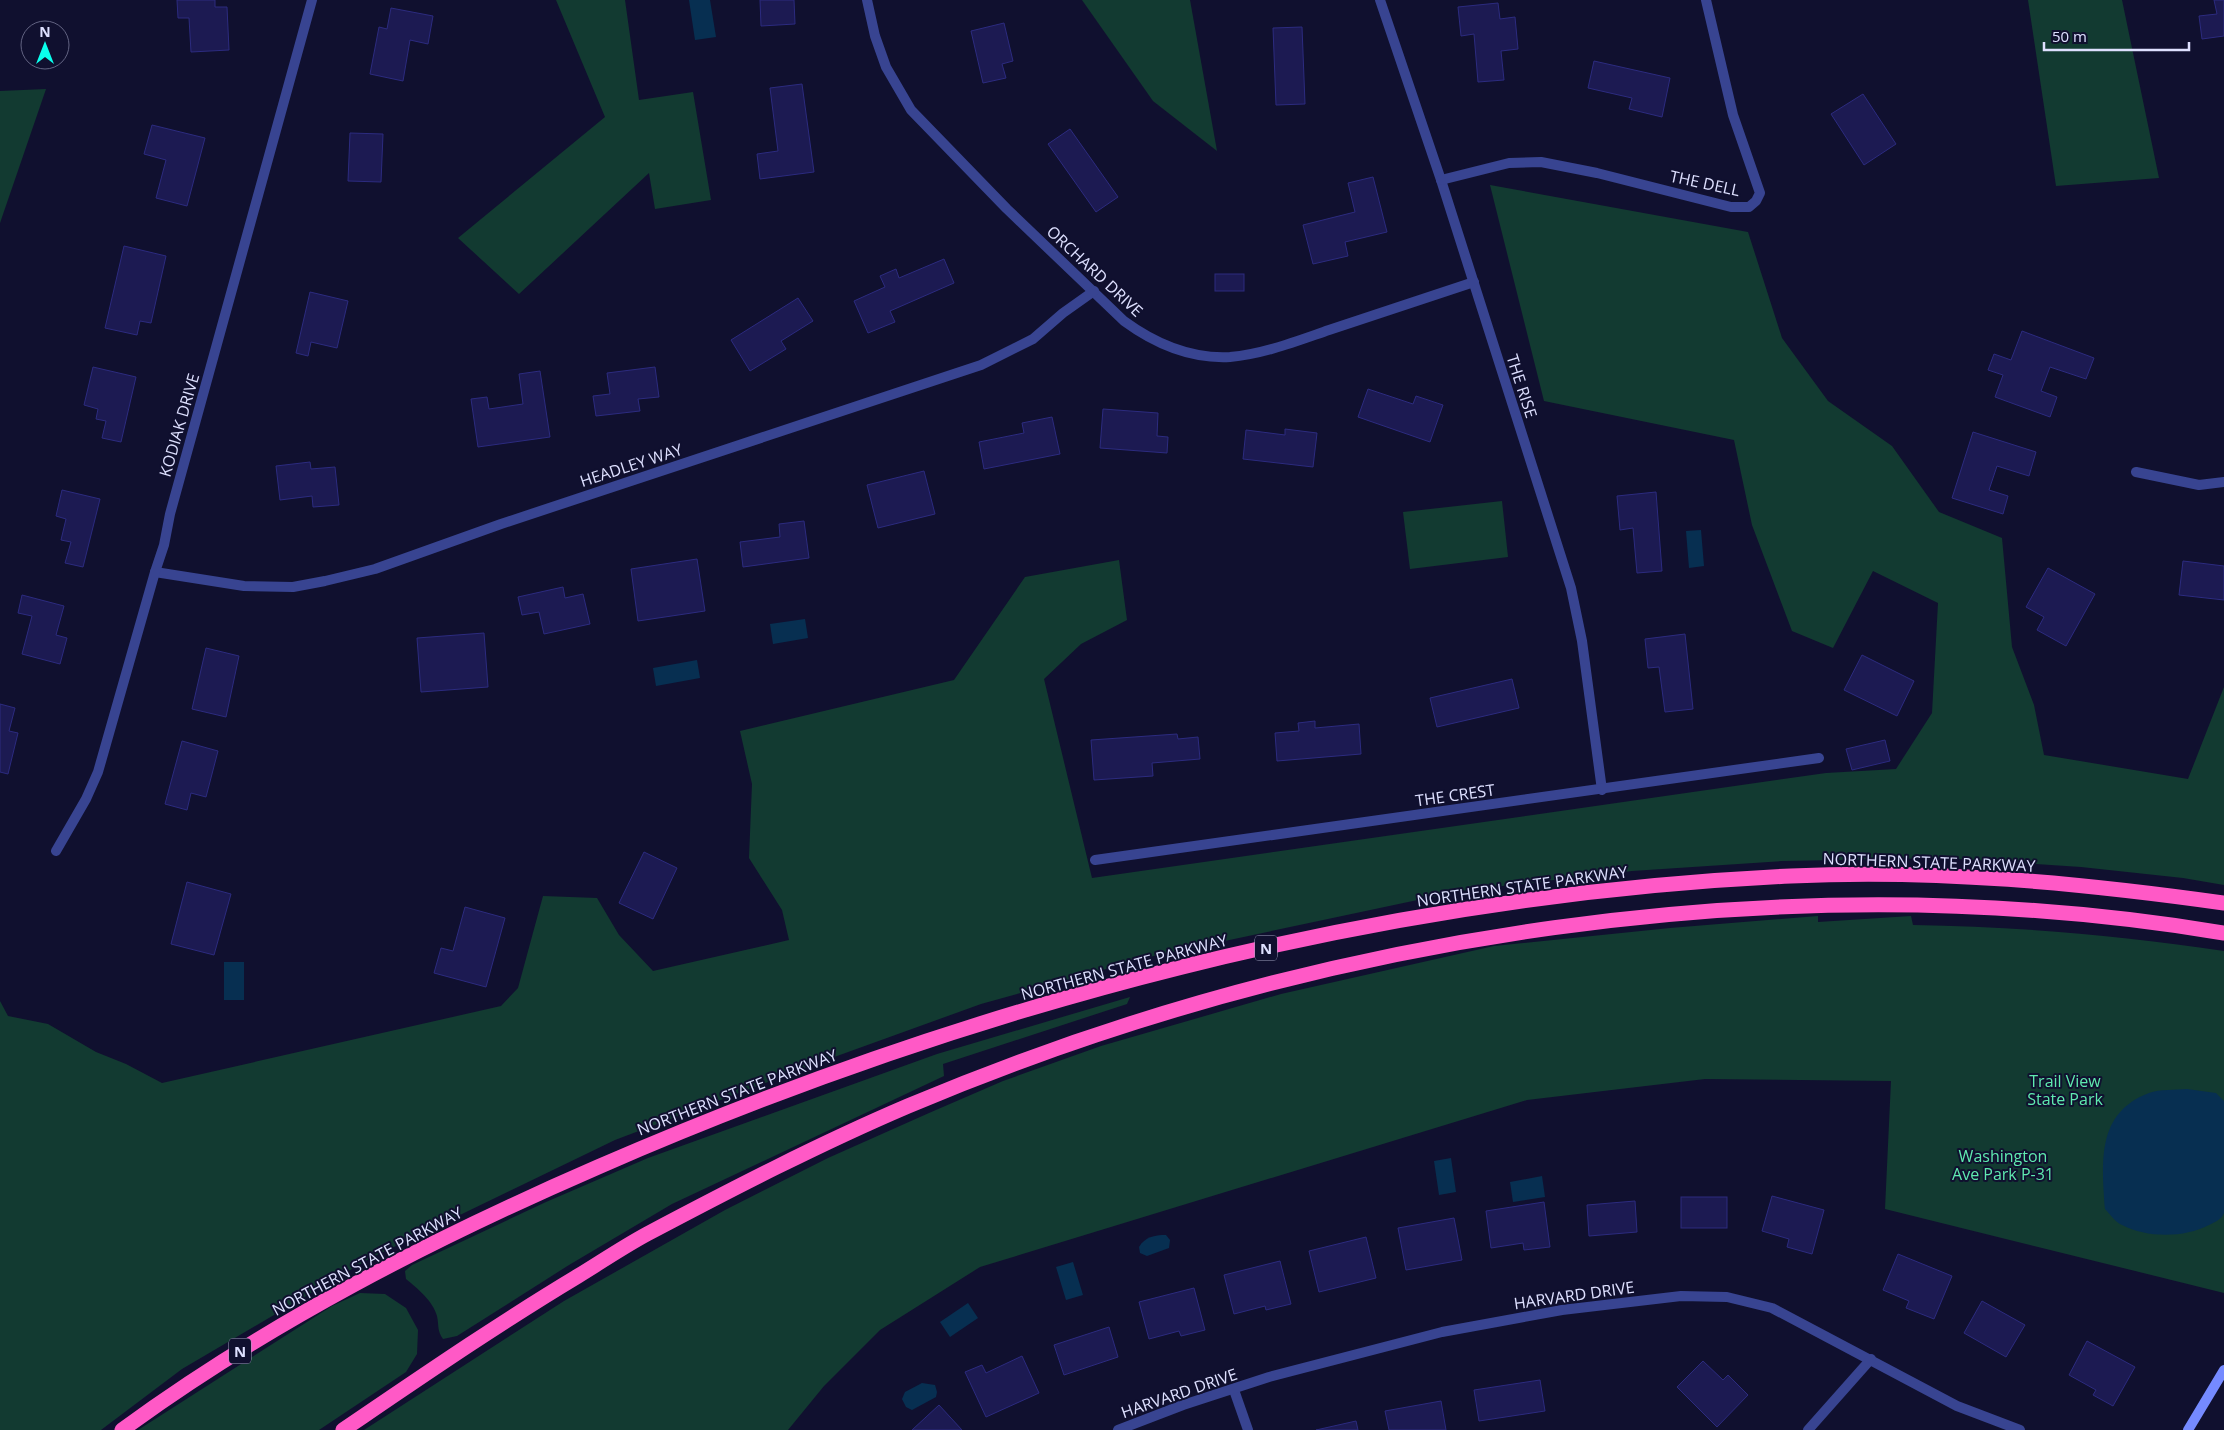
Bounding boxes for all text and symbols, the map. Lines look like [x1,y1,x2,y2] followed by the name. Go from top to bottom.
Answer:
[20,20,70,70] north arrow
[2044,20,2189,52] scale bar
[39,22,51,41] text: N
[2052,26,2087,46] text: 50 m
[1668,165,1742,201] street label: THE DELL
[1042,221,1148,321] street label: ORCHARD DRIVE
[1501,351,1543,421] street label: THE RISE
[154,371,204,479] street label: KODIAK DRIVE
[577,438,685,492] street label: HEADLEY WAY
[1414,779,1496,811] street label: THE CREST
[1822,847,2036,877] street label: NORTHERN STATE PARKWAY
[1415,860,1629,912] street label: NORTHERN STATE PARKWAY
[1018,929,1230,1005] street label: NORTHERN STATE PARKWAY
[1255,936,1277,960] road number: N
[634,1044,840,1140] street label: NORTHERN STATE PARKWAY
[2027,1070,2103,1110] park label: Trail View State Park
[1952,1145,2054,1185] park label: Washington Ave Park P-31
[268,1201,466,1321] street label: NORTHERN STATE PARKWAY
[1512,1276,1636,1314] street label: HARVARD DRIVE
[229,1338,251,1364] road number: N
[1118,1363,1240,1423] street label: HARVARD DRIVE

